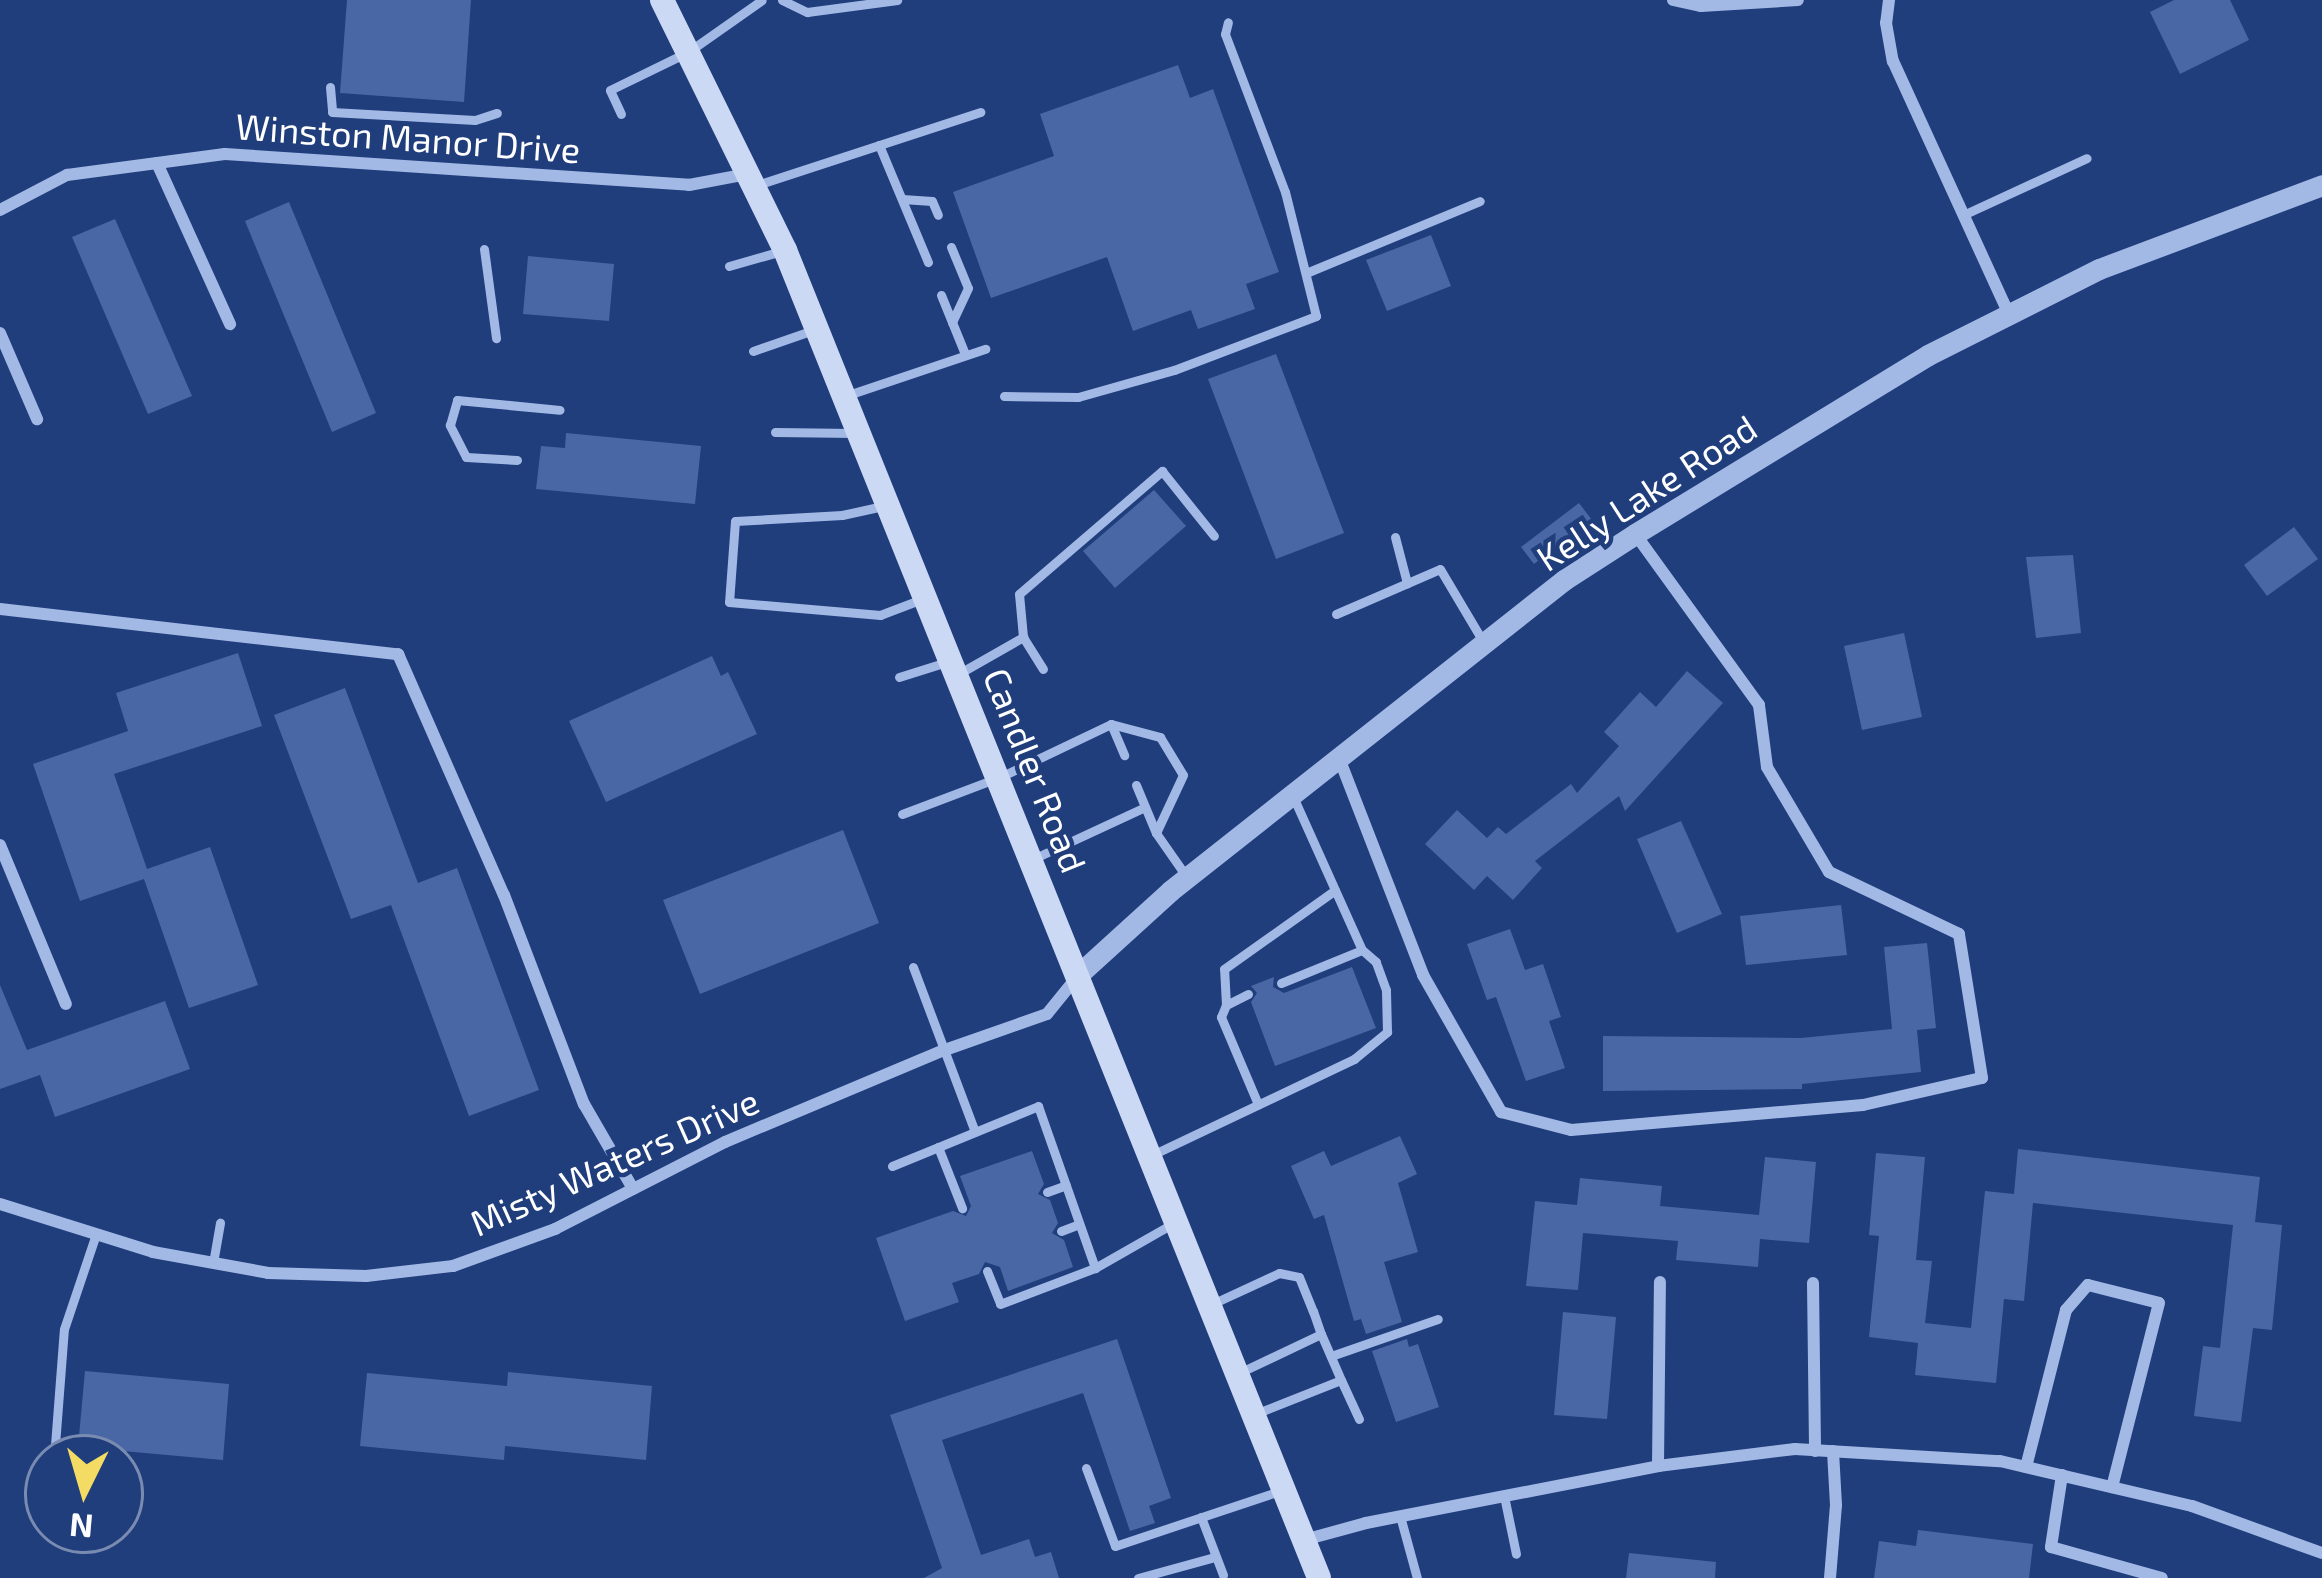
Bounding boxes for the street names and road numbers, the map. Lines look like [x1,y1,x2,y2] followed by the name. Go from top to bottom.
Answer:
[234,103,582,171] street label: Winston Manor Drive
[1528,405,1764,579] street label: Kelly Lake Road
[975,661,1097,879] street label: Candler Road
[463,1078,765,1244] street label: Misty Waters Drive

